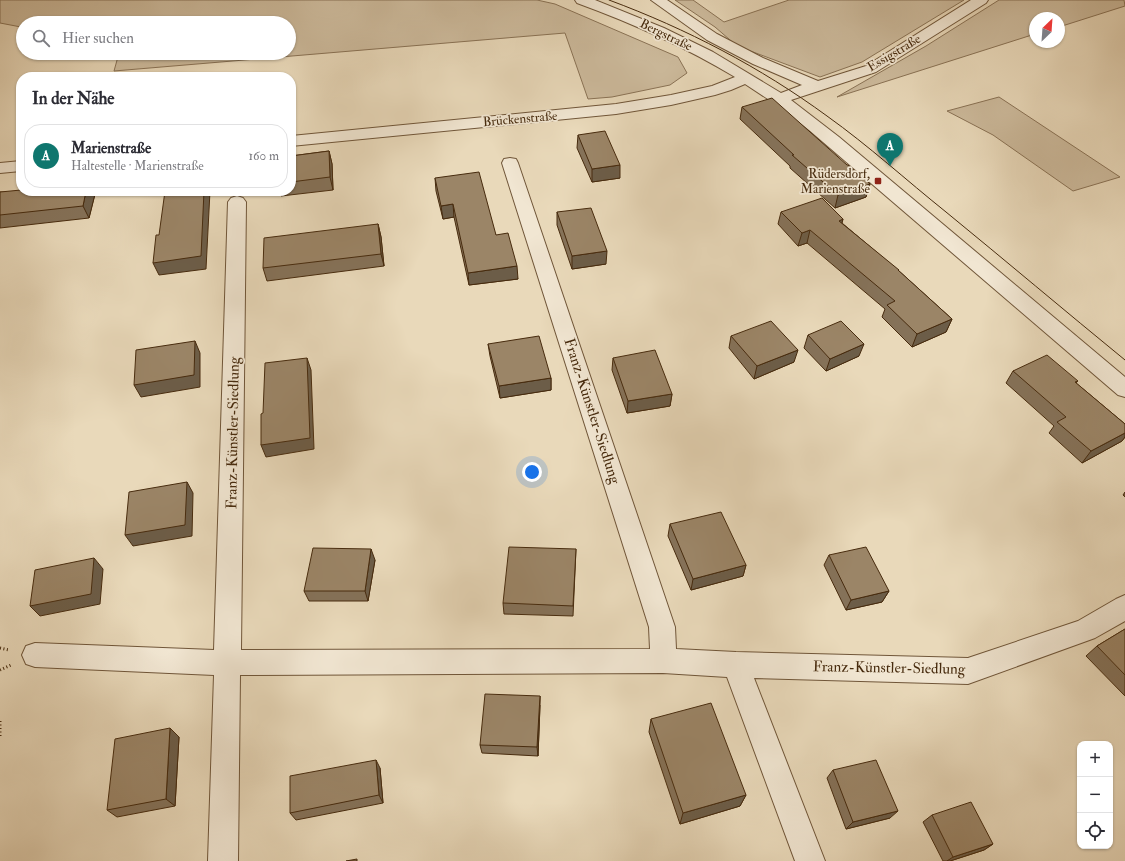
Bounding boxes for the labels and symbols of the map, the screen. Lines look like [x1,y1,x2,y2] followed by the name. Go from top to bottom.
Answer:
[1029,12,1065,48] north arrow
[637,15,695,55] street label: Bergstraße
[864,31,924,75] street label: Essigstraße
[482,108,558,130] street label: Brückenstraße
[877,133,903,166] pin: A
[800,166,871,197] place label: Rüdersdorf, Marienstraße
[873,176,883,186] marker: Rüdersdorf, Marienstraße
[559,336,625,487] street label: Franz-Künstler-Siedlung
[222,356,244,509] street label: Franz-Künstler-Siedlung
[522,462,542,482] your location
[813,657,966,679] street label: Franz-Künstler-Siedlung

